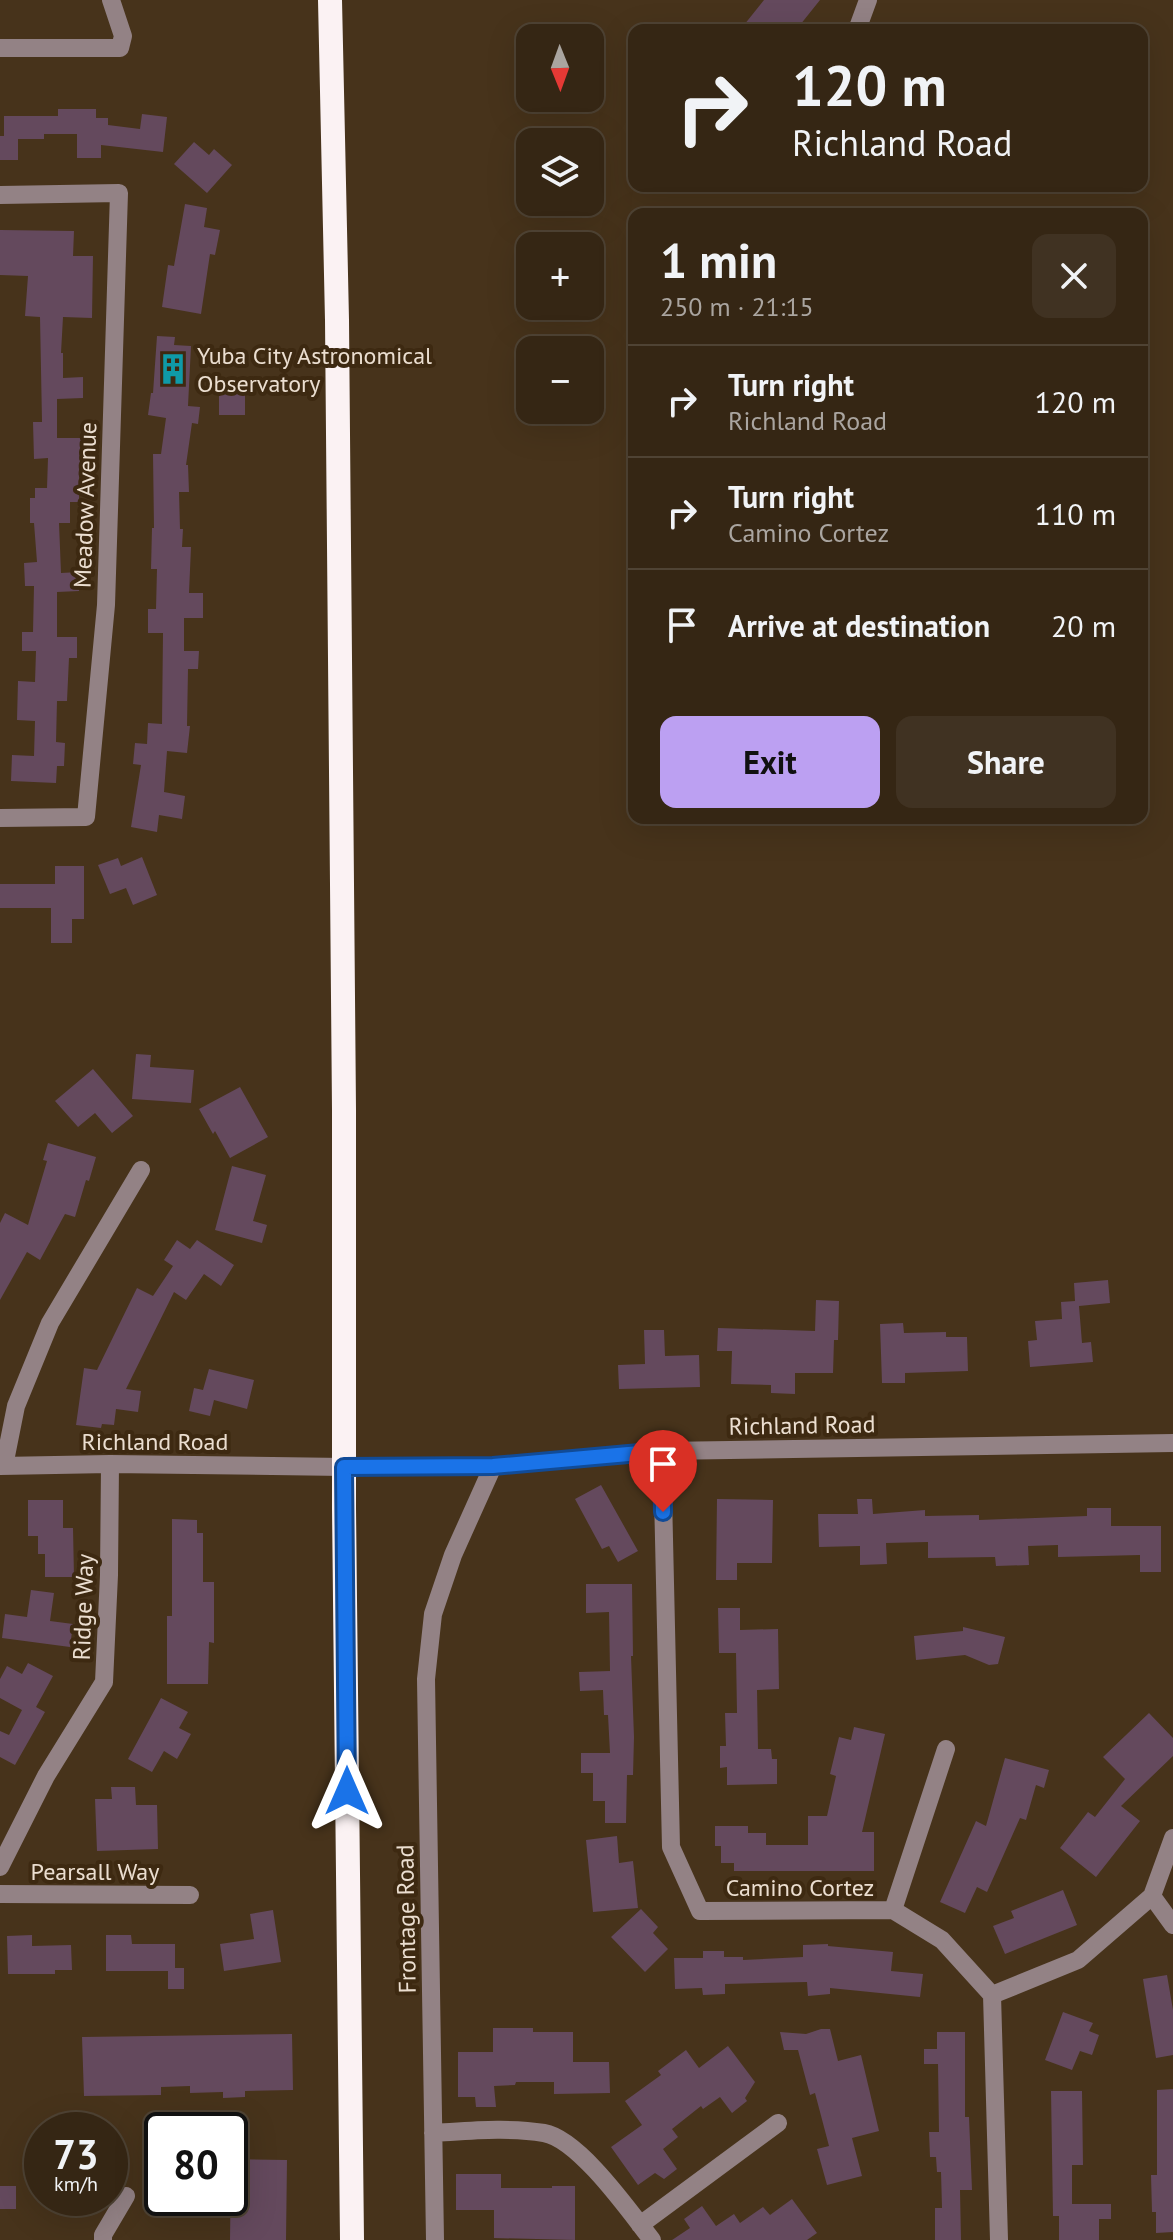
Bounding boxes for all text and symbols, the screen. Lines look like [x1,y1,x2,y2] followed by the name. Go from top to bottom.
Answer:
[516,24,604,112] north arrow
[516,24,604,424] map controls
[792,49,947,121] text: 120 m
[660,56,764,160] icon: right
[792,119,1012,166] text: Richland Road
[516,128,604,216] button: layers
[660,229,777,291] text: 1 min
[516,232,604,320] button: +
[1032,234,1116,318] button: close
[660,290,814,323] text: 250 m · 21:15
[516,336,604,424] button: −
[197,340,432,399] place label: Yuba City Astronomical Observatory
[156,352,190,386] building icon: Yuba City Astronomical Observatory
[728,365,854,404] text: Turn right
[660,379,704,423] icon: right
[1035,382,1116,421] text: 120 m
[728,404,887,437] text: Richland Road
[67,421,103,589] street label: Meadow Avenue
[728,477,854,516] text: Turn right
[660,491,704,535] icon: right
[1035,494,1116,533] text: 110 m
[728,516,889,549] text: Camino Cortez
[660,603,704,647] icon: arrive
[728,606,990,645] text: Arrive at destination
[1051,606,1116,645] text: 20 m
[660,716,880,808] button: Exit
[896,716,1116,808] button: Share
[728,1408,876,1442] street label: Richland Road
[82,1426,228,1457] street label: Richland Road
[629,1430,697,1512] pin
[641,1442,685,1486] icon: arrive
[66,1553,100,1661] street label: Ridge Way
[305,1749,389,1833] position arrow
[389,1844,423,1994] street label: Frontage Road
[31,1856,159,1887] street label: Pearsall Way
[726,1872,874,1903] street label: Camino Cortez
[144,2112,248,2216] speed limit sign: 80
[53,2128,99,2180] text: 73
[54,2171,98,2197] text: km/h

